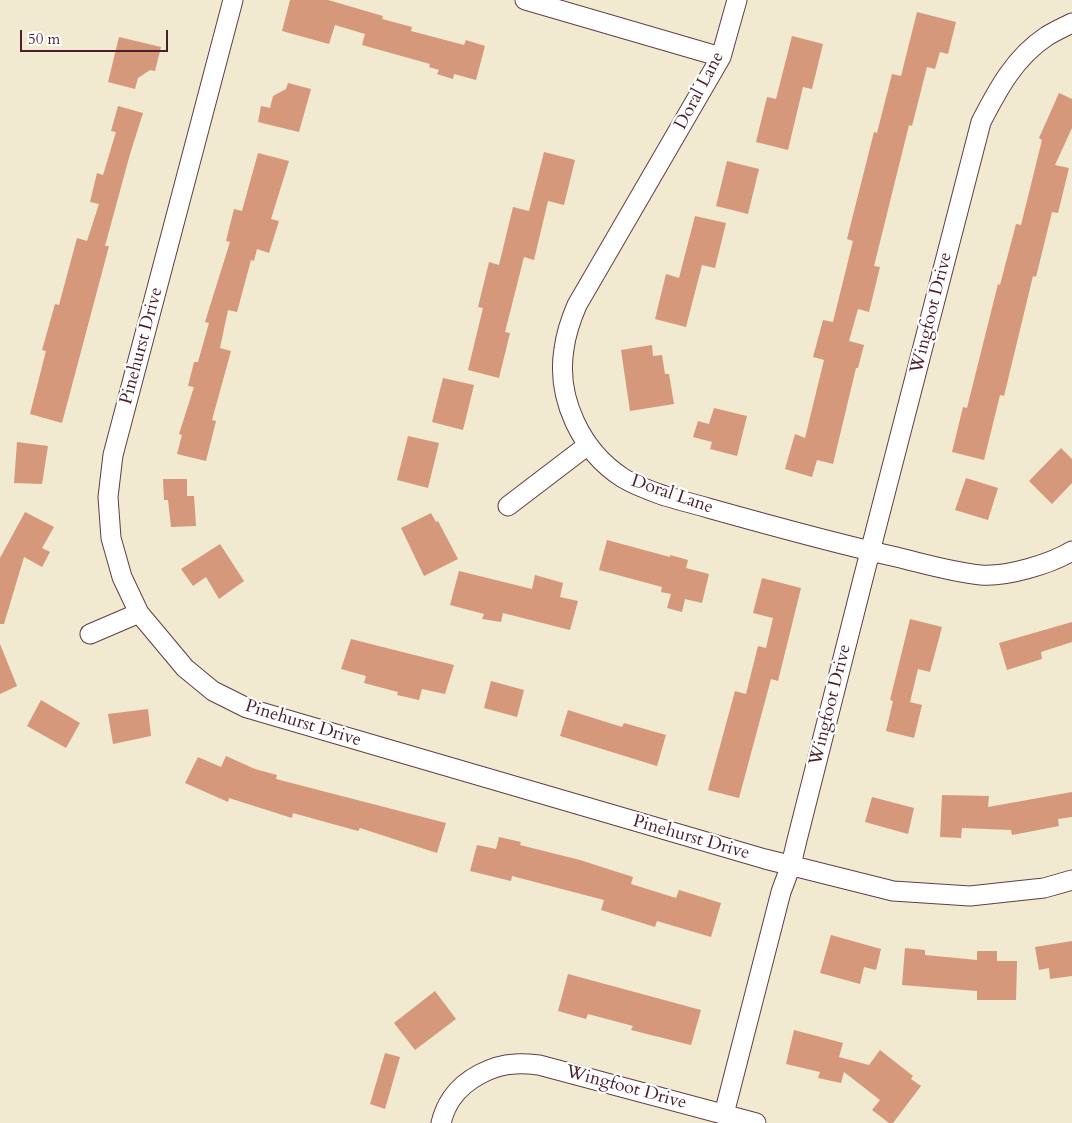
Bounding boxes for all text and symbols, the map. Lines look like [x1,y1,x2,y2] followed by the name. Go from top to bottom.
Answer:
[22,20,170,52] scale bar
[28,29,60,49] text: 50 m
[670,48,730,134] street label: Doral Lane
[906,250,958,376] street label: Wingfoot Drive
[116,285,168,407] street label: Pinehurst Drive
[628,471,716,519] street label: Doral Lane
[805,642,857,768] street label: Wingfoot Drive
[242,696,364,752] street label: Pinehurst Drive
[630,811,752,865] street label: Pinehurst Drive
[563,1061,689,1115] street label: Wingfoot Drive

